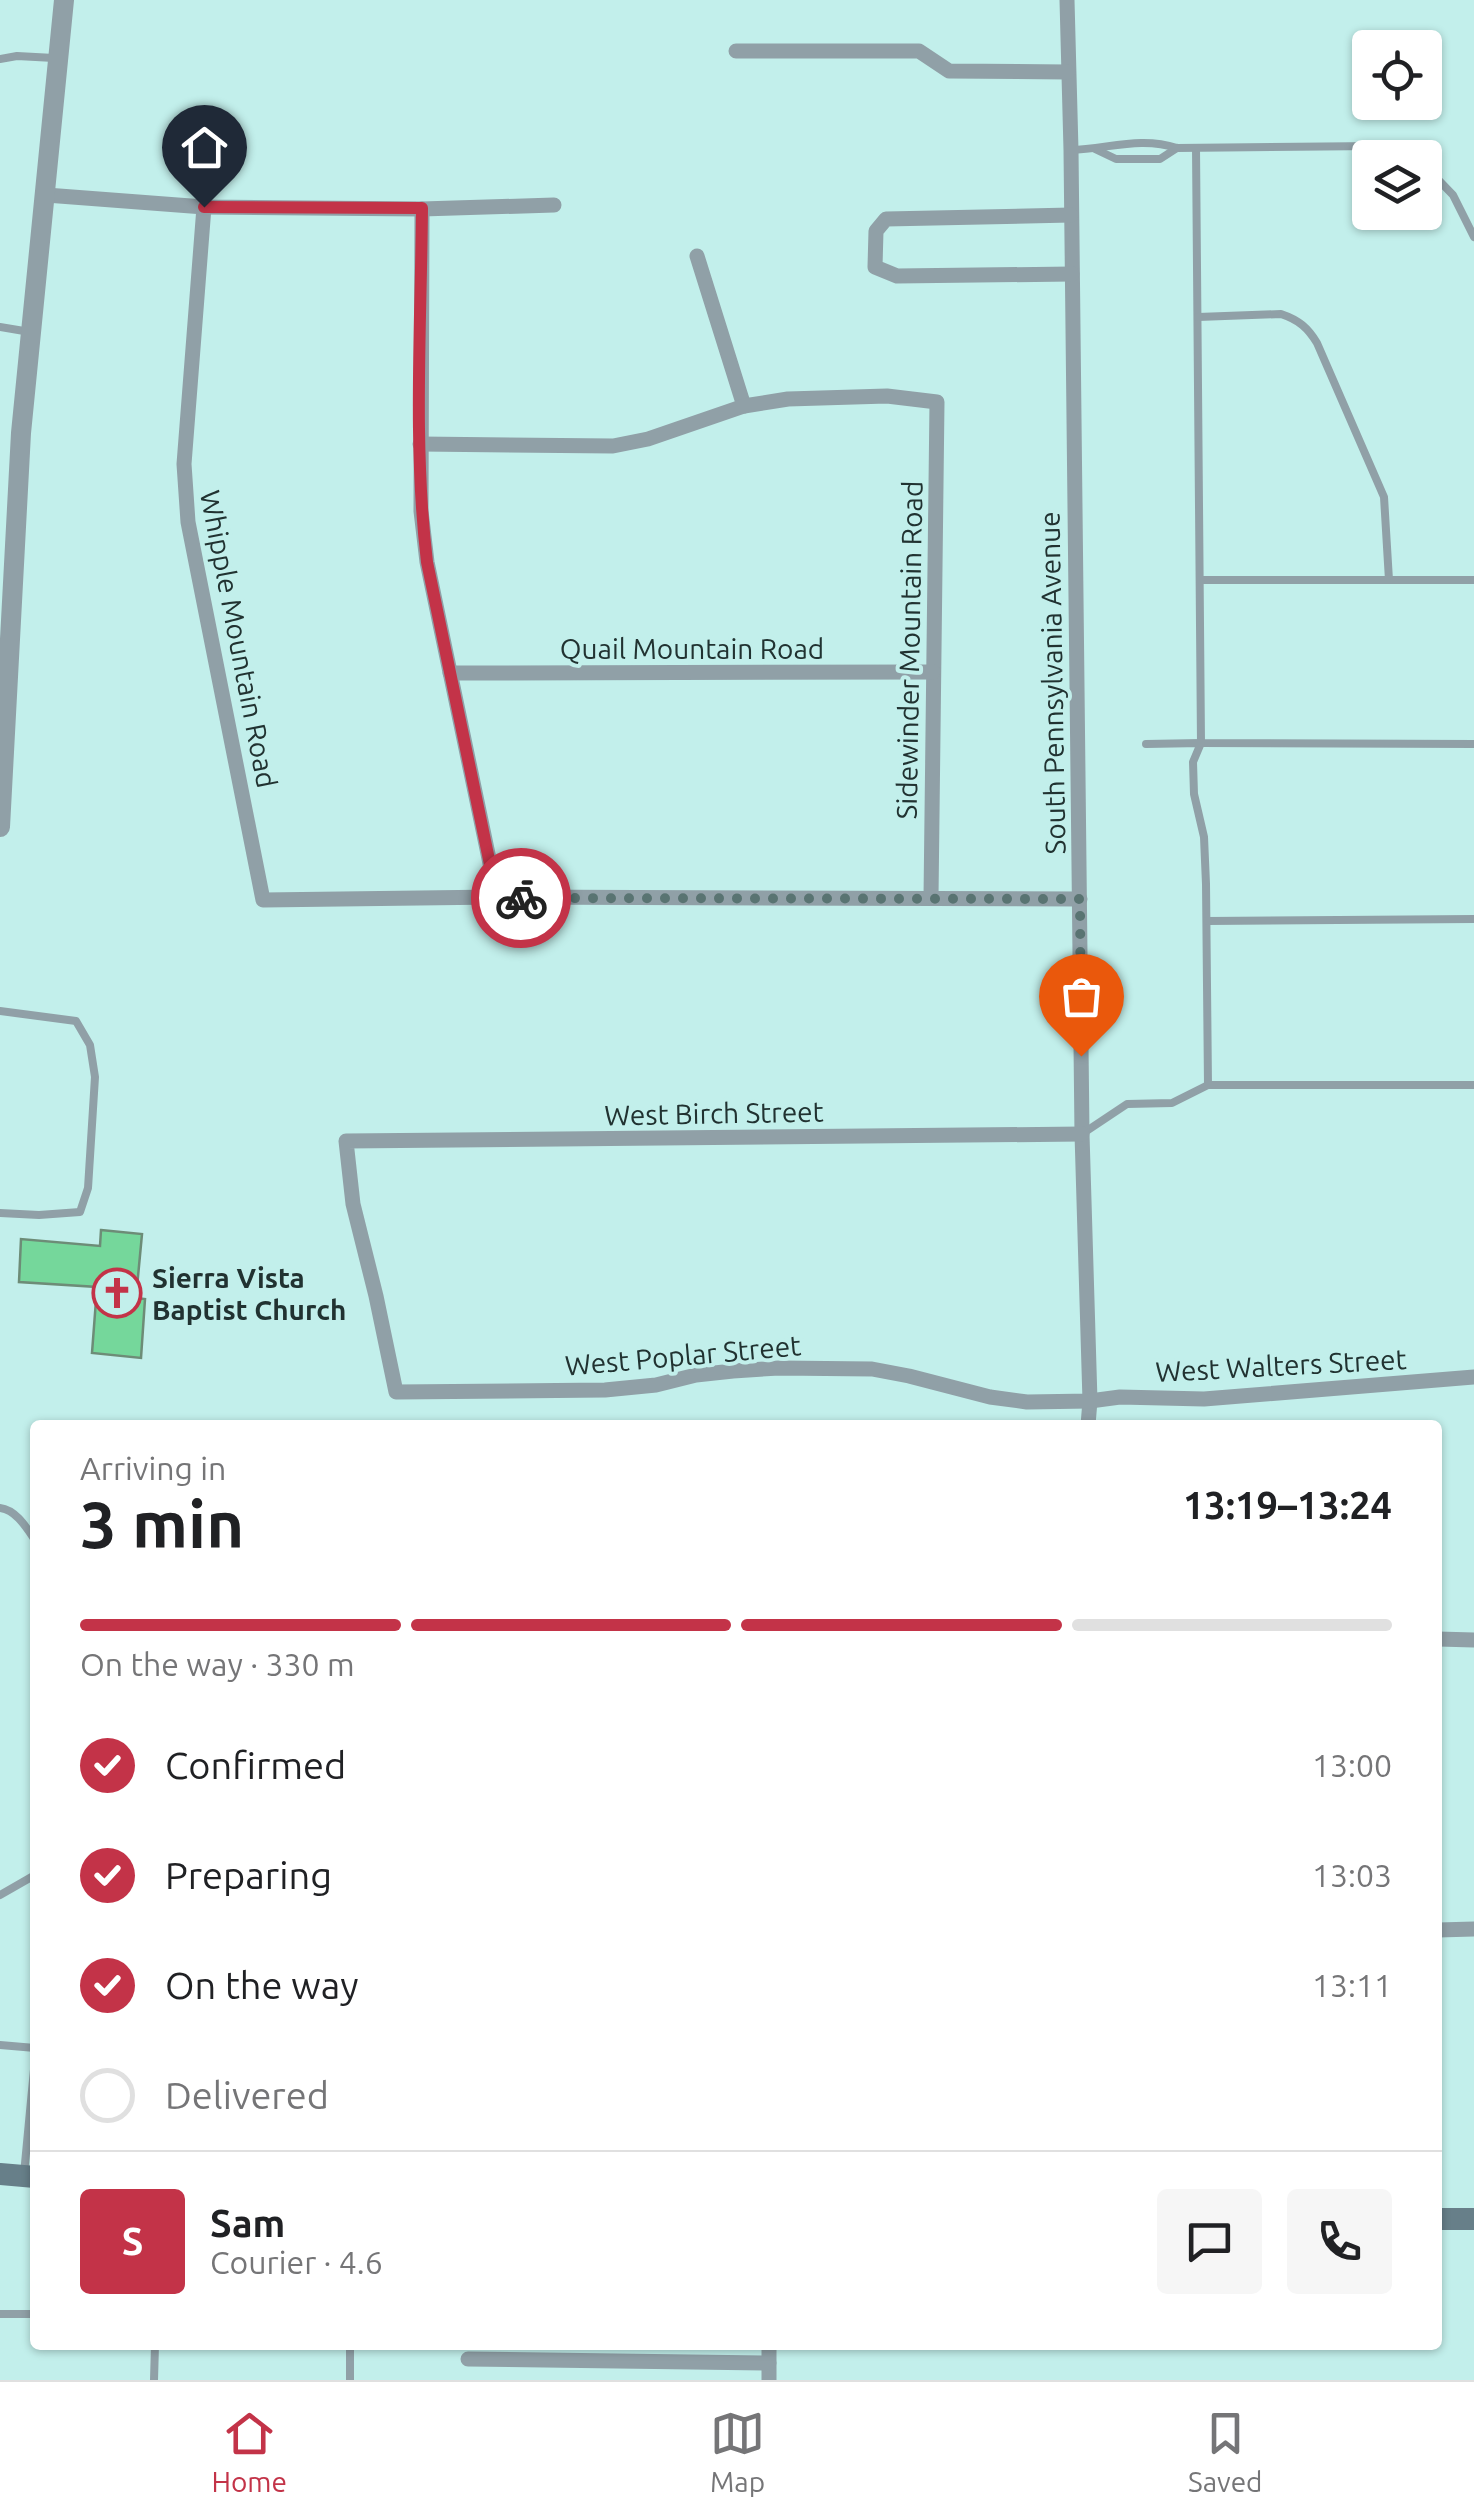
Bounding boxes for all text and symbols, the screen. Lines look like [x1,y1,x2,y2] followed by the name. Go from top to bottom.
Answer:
[1352,30,1442,230] map controls
[1352,30,1442,120] button: locate
[162,105,247,208] pin
[177,120,232,175] icon: home
[1352,140,1442,230] button: layers
[891,481,927,819] street label: Sidewinder Mountain Road
[195,488,283,790] street label: Whipple Mountain Road
[1034,511,1070,855] street label: South Pennsylvania Avenue
[560,633,824,664] street label: Quail Mountain Road
[471,848,571,948] courier
[494,871,549,926] icon: bike
[1039,954,1124,1057] pin
[1054,969,1109,1024] icon: bag
[604,1096,824,1130] street label: West Birch Street
[152,1262,346,1325] place label: Sierra Vista Baptist Church
[91,1267,143,1319] church icon: Sierra Vista Baptist Church
[564,1329,802,1381] street label: West Poplar Street
[1155,1343,1407,1387] street label: West Walters Street
[80,1450,226,1486] text: Arriving in
[1183,1484,1392,1526] text: 13:19–13:24
[80,1487,244,1560] text: 3 min
[80,1646,355,1682] text: On the way · 330 m
[80,1738,135,1793] icon: check
[165,1744,346,1786] text: Confirmed
[1312,1747,1392,1783] text: 13:00
[80,1848,135,1903] icon: check
[165,1854,332,1896] text: Preparing
[1312,1857,1392,1893] text: 13:03
[80,1958,135,2013] icon: check
[165,1964,358,2006] text: On the way
[1312,1967,1392,2003] text: 13:11
[165,2074,329,2116] text: Delivered
[1157,2189,1262,2294] button: chat
[1287,2189,1392,2294] button: phone
[210,2202,285,2244] text: Sam
[122,2220,143,2262] text: S
[210,2244,383,2280] text: Courier · 4.6
[211,2406,287,2497] tab: Home
[710,2406,765,2497] tab: Map
[1188,2406,1263,2497] tab: Saved

